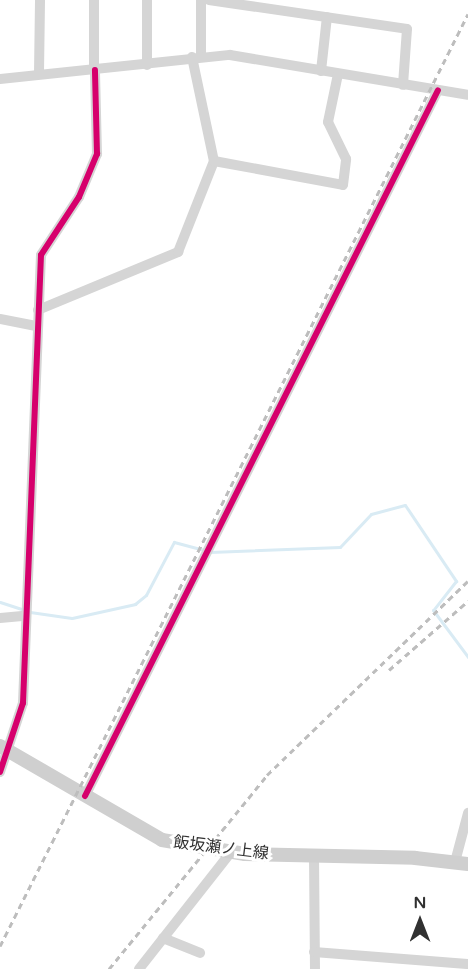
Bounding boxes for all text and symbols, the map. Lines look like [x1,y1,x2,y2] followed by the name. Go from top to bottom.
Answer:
[172,833,270,863] street label: 飯坂瀬ノ上線
[390,891,450,951] north arrow
[414,893,426,913] text: N

